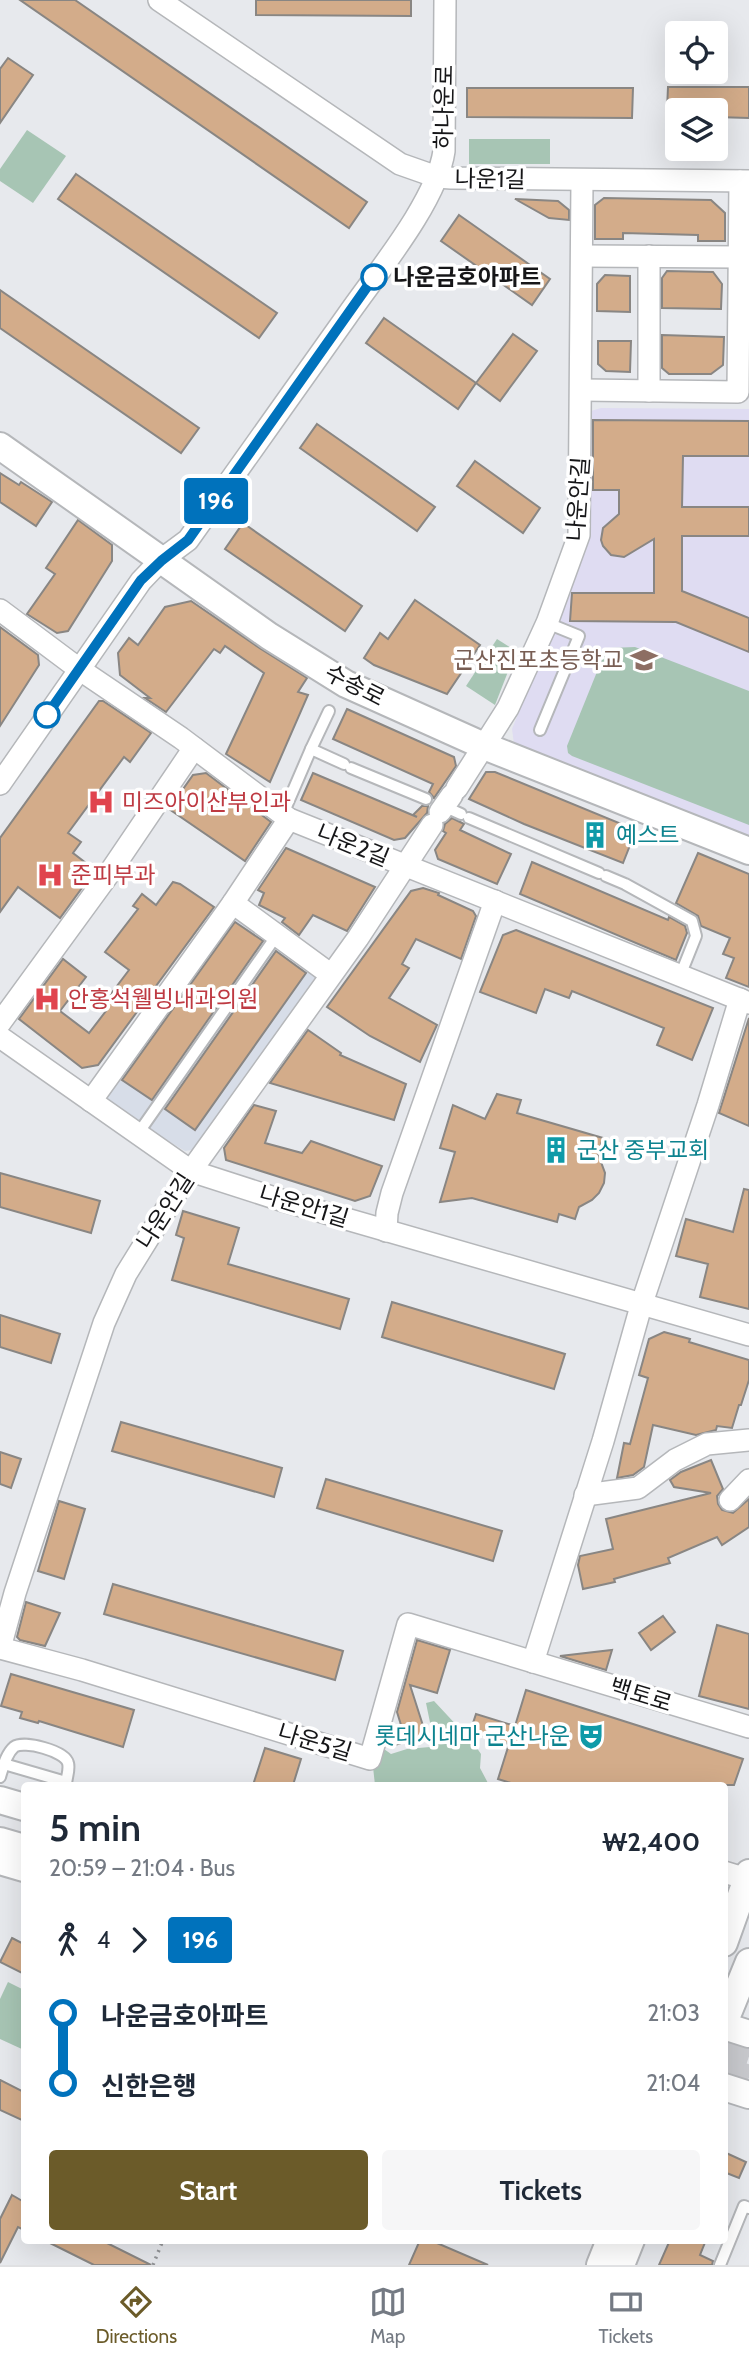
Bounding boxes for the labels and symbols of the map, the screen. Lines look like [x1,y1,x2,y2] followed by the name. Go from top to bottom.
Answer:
[429,64,459,150] street label: 하나운로
[454,164,526,194] street label: 나운1길
[393,263,541,291] place label: 나운금호아파트
[361,264,387,290] marker: 나운금호아파트
[561,456,595,542] street label: 나운안길
[176,478,256,524] line badge: 196
[629,645,659,675] school or university icon: 군산진포초등학교
[454,646,623,674] place label: 군산진포초등학교
[320,658,390,712] street label: 수송로
[34,702,60,728] unlabelled marker
[86,787,116,817] hospital icon: 미즈아이산부인과
[122,788,291,816] place label: 미즈아이산부인과
[313,818,393,872] street label: 나운2길
[580,820,610,850] building icon: 예스트
[616,821,679,849] place label: 예스트
[35,860,65,890] hospital icon: 준피부과
[71,861,156,889] place label: 준피부과
[32,984,62,1014] hospital icon: 안홍석웰빙내과의원
[68,985,258,1013] place label: 안홍석웰빙내과의원
[541,1135,571,1165] building icon: 군산 중부교회
[577,1136,709,1164] place label: 군산 중부교회
[130,1168,200,1254] street label: 나운안길
[256,1179,352,1233] street label: 나운안1길
[607,1672,675,1718] street label: 백토로
[275,1718,355,1766] street label: 나운5길
[576,1721,606,1751] theatre icon: 롯데시네마 군산나운
[374,1722,570,1750] place label: 롯데시네마 군산나운

